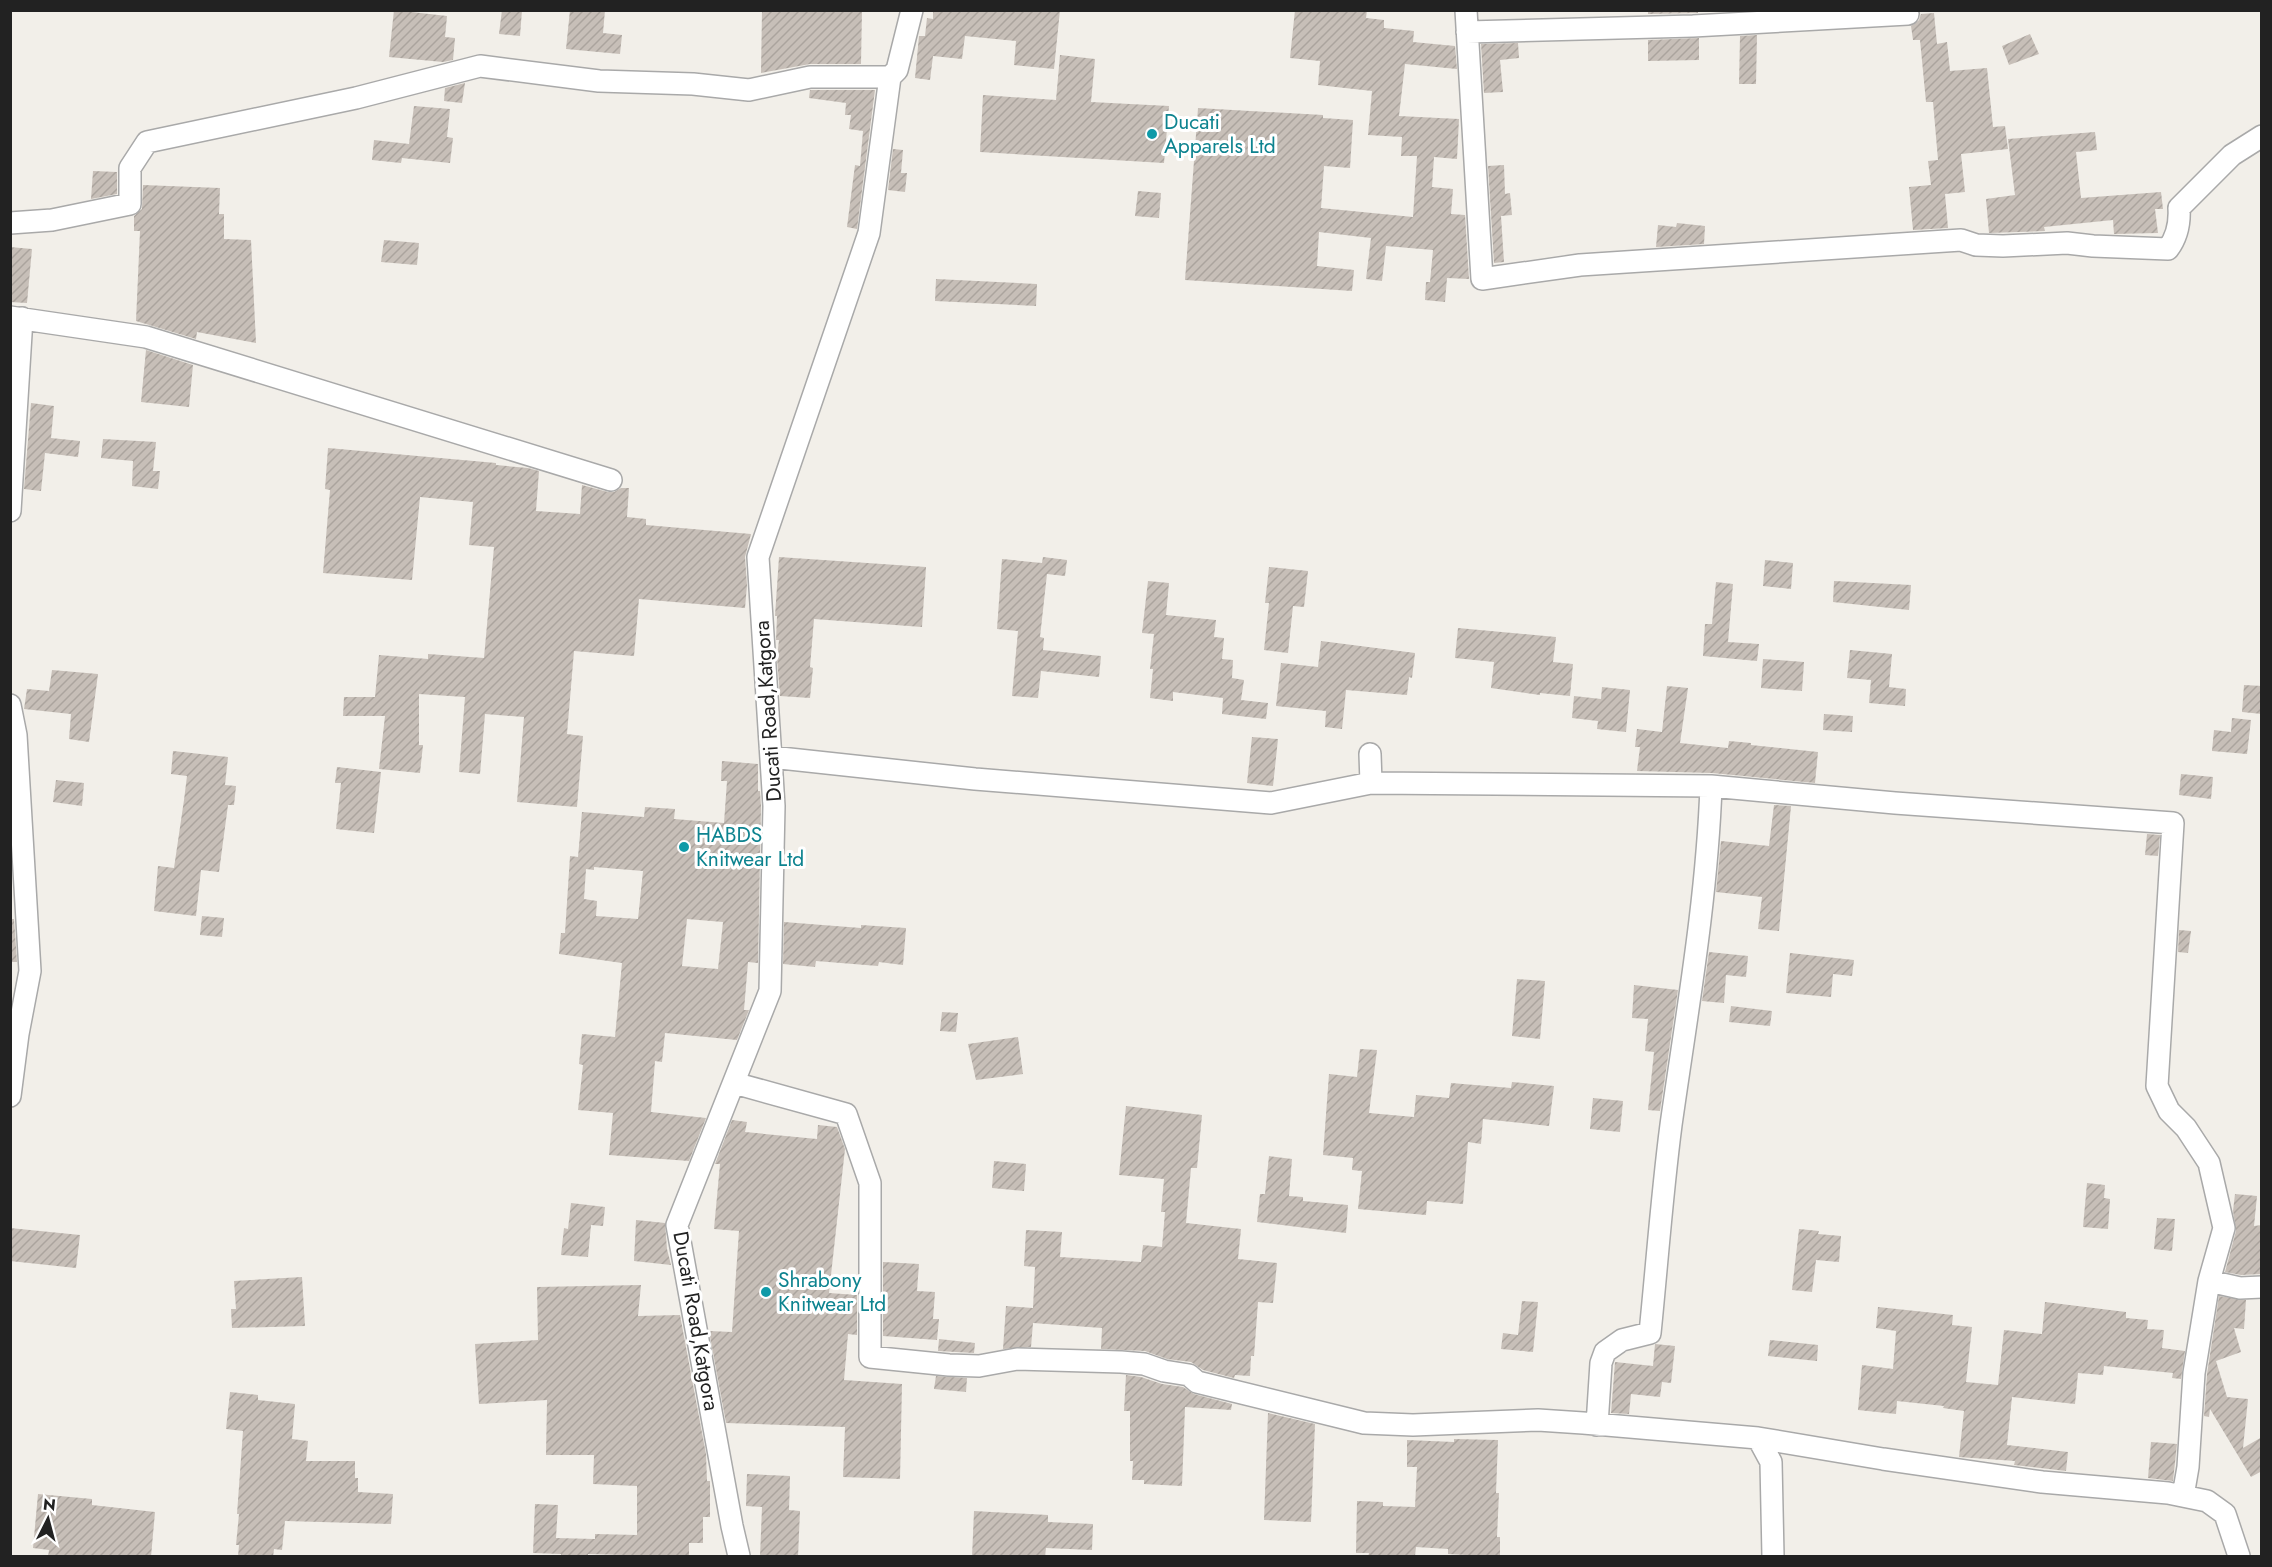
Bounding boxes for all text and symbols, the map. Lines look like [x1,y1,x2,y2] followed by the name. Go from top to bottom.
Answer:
[1164,107,1276,161] place label: Ducati Apparels Ltd
[1145,127,1159,141] marker: Ducati Apparels Ltd
[747,619,789,803] street label: Ducati Road,Katgora
[696,820,804,874] place label: HABDS Knitwear Ltd
[677,840,691,854] marker: HABDS Knitwear Ltd
[665,1229,727,1413] street label: Ducati Road,Katgora
[778,1265,886,1319] place label: Shrabony Knitwear Ltd
[759,1285,773,1299] marker: Shrabony Knitwear Ltd
[18,1489,78,1549] north arrow
[42,1492,57,1517] text: N

